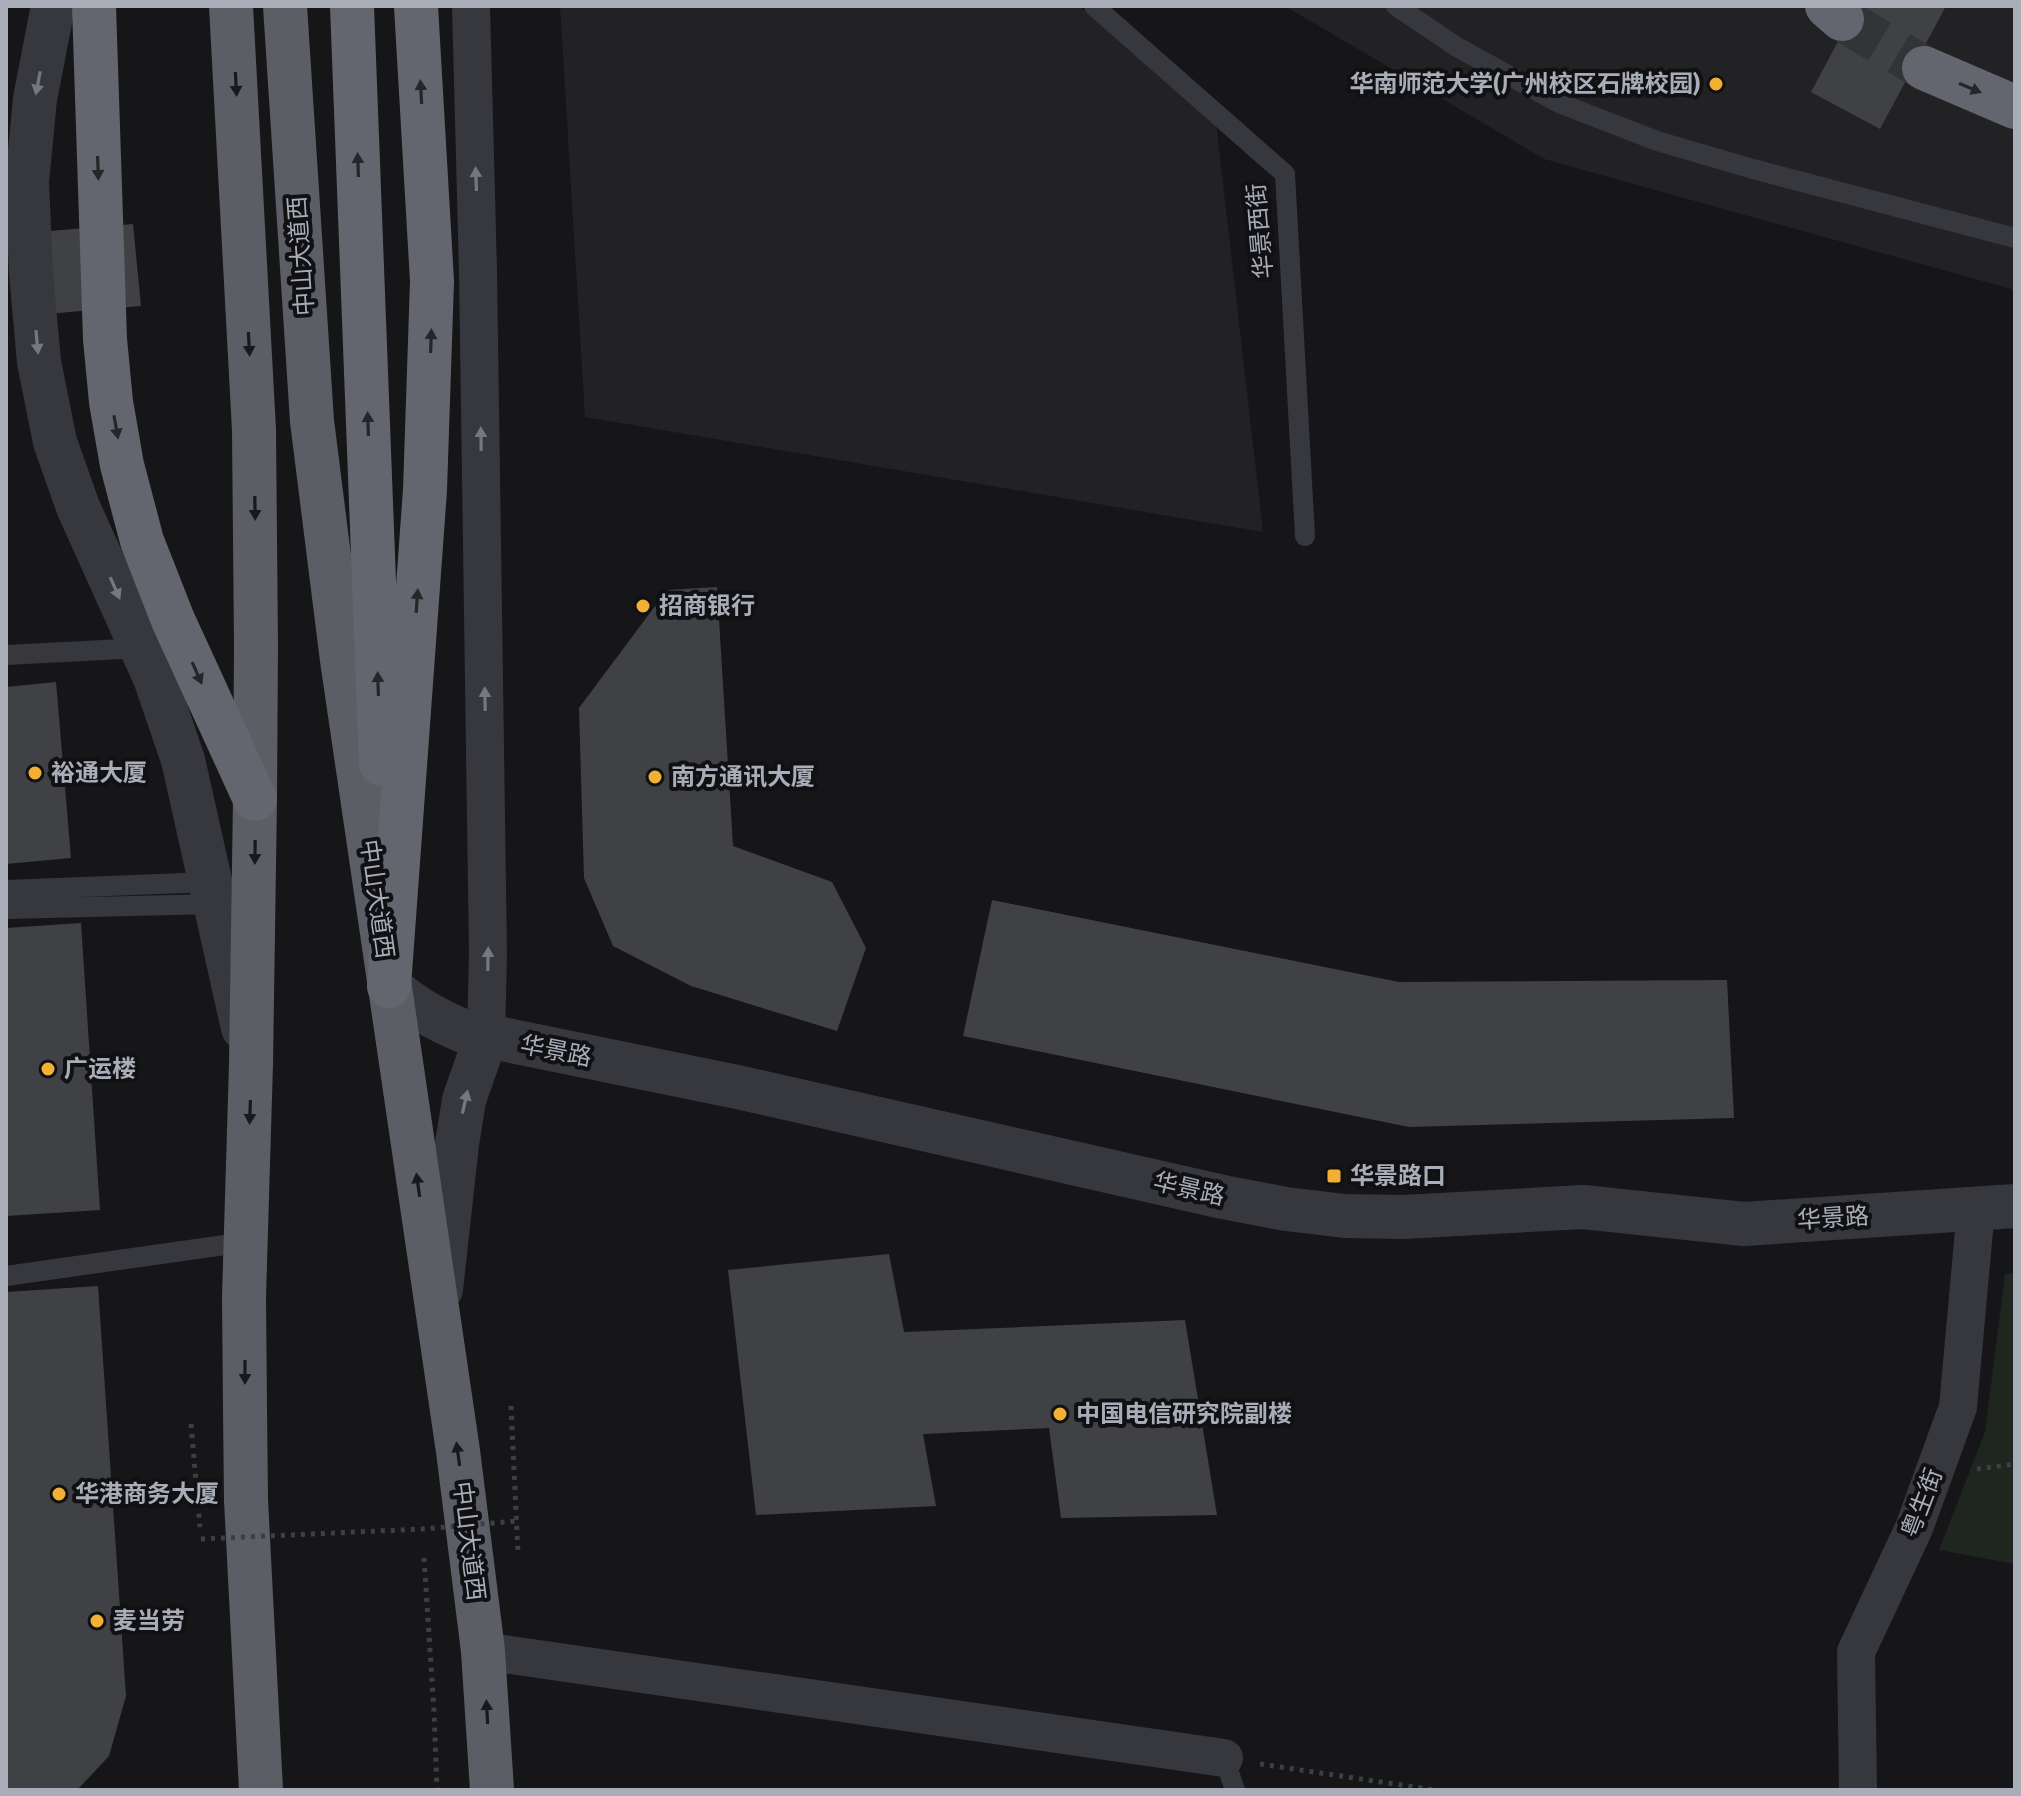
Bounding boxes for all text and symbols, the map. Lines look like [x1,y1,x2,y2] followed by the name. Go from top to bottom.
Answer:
[32,70,44,95] one-way arrow
[1350,70,1700,98] place label: 华南师范大学(广州校区石牌校园)
[230,72,243,97] one-way arrow
[1707,75,1725,93] marker: 华南师范大学(广州校区石牌校园)
[415,79,428,104] one-way arrow
[1958,81,1981,94] one-way arrow
[352,152,365,177] one-way arrow
[92,156,105,181] one-way arrow
[469,166,482,191] one-way arrow
[1242,182,1278,280] street label: 华景西街
[283,195,319,317] street label: 中山大道西
[424,328,437,353] one-way arrow
[31,329,44,354] one-way arrow
[243,332,256,357] one-way arrow
[361,411,374,436] one-way arrow
[110,415,122,440] one-way arrow
[475,426,487,451] one-way arrow
[248,496,261,521] one-way arrow
[108,576,122,600] one-way arrow
[411,588,424,613] one-way arrow
[659,592,755,620] place label: 招商银行
[634,597,652,615] marker: 招商银行
[190,661,203,685] one-way arrow
[371,671,384,696] one-way arrow
[478,686,491,711] one-way arrow
[51,759,147,787] place label: 裕通大厦
[671,763,815,791] place label: 南方通讯大厦
[26,764,44,782] marker: 裕通大厦
[646,768,664,786] marker: 南方通讯大厦
[355,838,399,960] street label: 中山大道西
[248,840,261,865] one-way arrow
[482,946,494,971] one-way arrow
[518,1030,594,1072] street label: 华景路
[64,1055,136,1083] place label: 广运楼
[39,1060,57,1078] marker: 广运楼
[459,1089,472,1114] one-way arrow
[243,1100,256,1125] one-way arrow
[1350,1162,1446,1190] place label: 华景路口
[1151,1167,1227,1211] street label: 华景路
[1325,1167,1343,1185] marker: 华景路口
[411,1172,424,1197] one-way arrow
[1796,1202,1870,1234] street label: 华景路
[239,1360,251,1385] one-way arrow
[1076,1400,1292,1428] place label: 中国电信研究院副楼
[1051,1405,1069,1423] marker: 中国电信研究院副楼
[451,1441,464,1466] one-way arrow
[1896,1464,1948,1542] street label: 粤生街
[75,1480,219,1508] place label: 华港商务大厦
[448,1480,490,1602] street label: 中山大道西
[50,1485,68,1503] marker: 华港商务大厦
[113,1607,185,1635] place label: 麦当劳
[88,1612,106,1630] marker: 麦当劳
[480,1699,493,1724] one-way arrow

